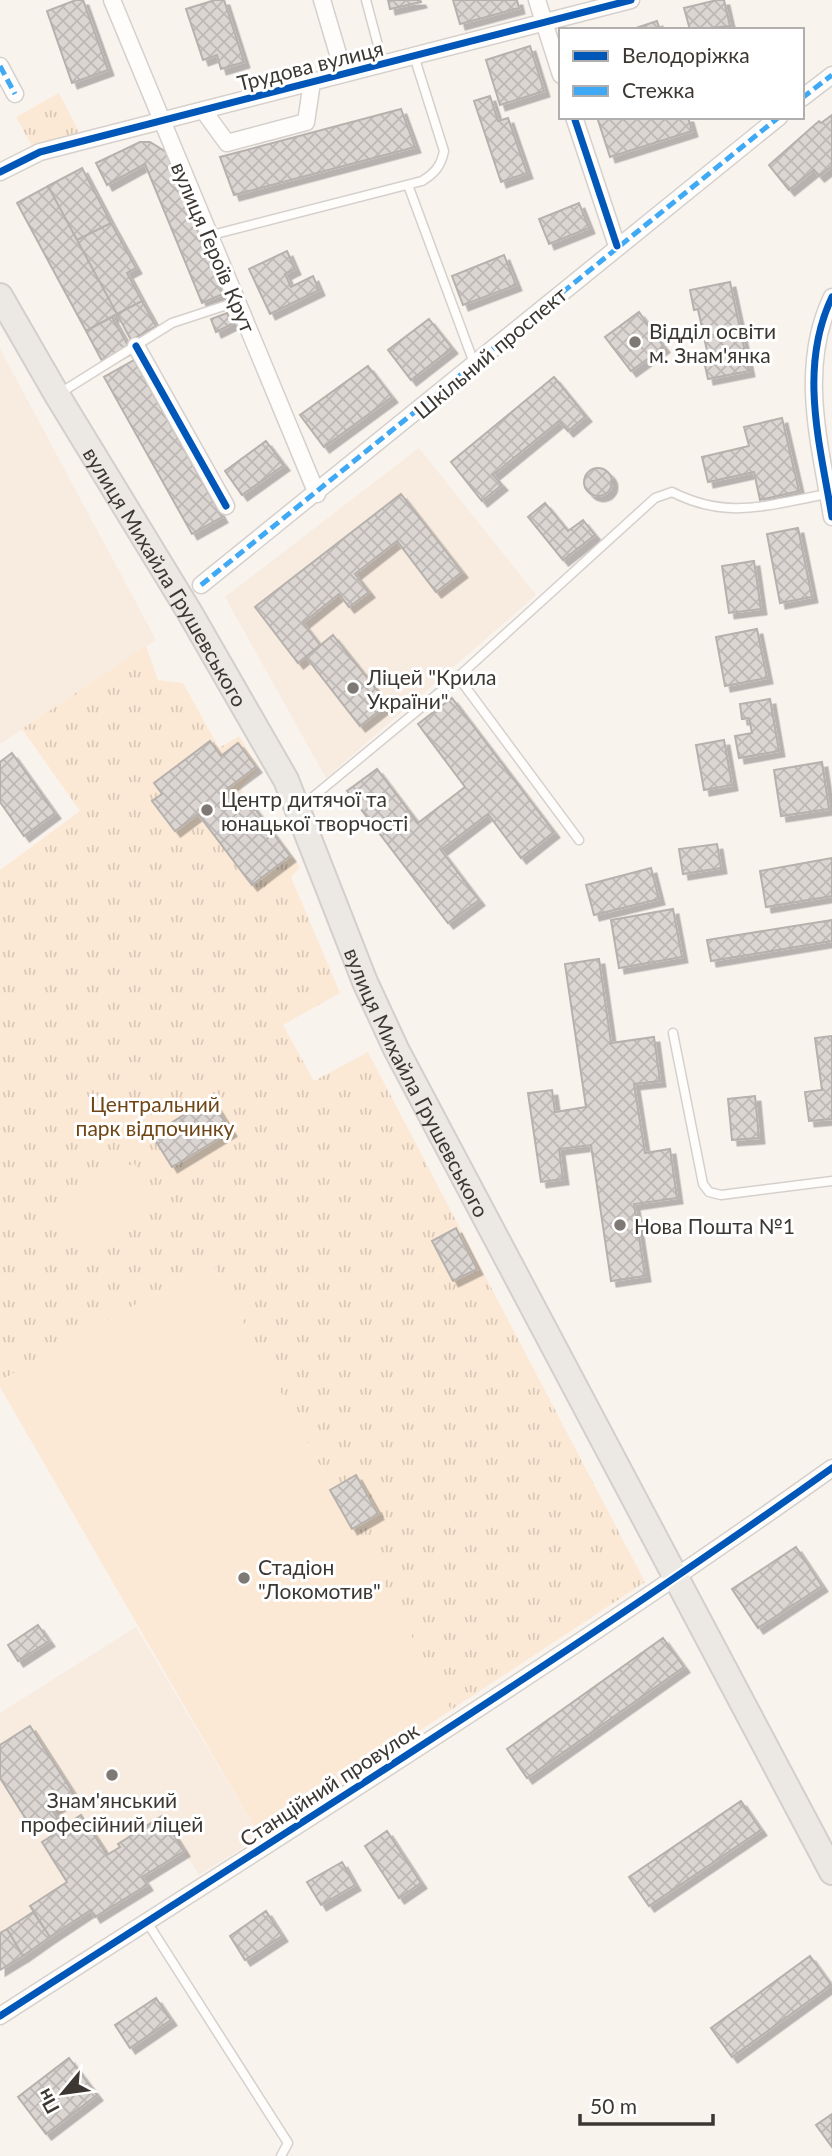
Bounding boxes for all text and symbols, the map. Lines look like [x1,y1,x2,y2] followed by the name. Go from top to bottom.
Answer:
[559,28,804,119] legend
[234,35,386,95] street label: Трудова вулиця
[622,42,750,67] text: Велодоріжка
[622,77,695,102] text: Стежка
[167,158,261,336] street label: вулиця Героїв Крут
[408,280,572,423] street label: Шкільний проспект
[649,318,776,367] place label: Відділ освіти м. Знам'янка
[627,334,643,350] marker: Відділ освіти м. Знам'янка
[79,442,253,711] street label: вулиця Михайла Грушевського
[366,664,496,713] place label: Ліцей "Крила України"
[345,680,361,696] marker: Ліцей "Крила України"
[221,786,408,835] place label: Центр дитячої та юнацької творчості
[199,802,215,818] marker: Центр дитячої та юнацької творчості
[340,944,495,1221] street label: вулиця Михайла Грушевського
[76,1091,235,1140] park label: Центральний парк відпочинку
[634,1213,795,1238] place label: Нова Пошта №1
[612,1217,628,1233] marker: Нова Пошта №1
[258,1554,381,1603] place label: Стадіон "Локомотив"
[236,1570,252,1586] marker: Стадіон "Локомотив"
[235,1717,423,1851] street label: Станційний провулок
[104,1767,120,1783] marker: Знам'янський професійний ліцей
[21,1787,203,1836] place label: Знам'янський професійний ліцей
[28,2058,98,2128] north arrow
[580,2082,713,2126] scale bar
[32,2085,64,2118] text: Пн
[590,2093,637,2118] text: 50 m

